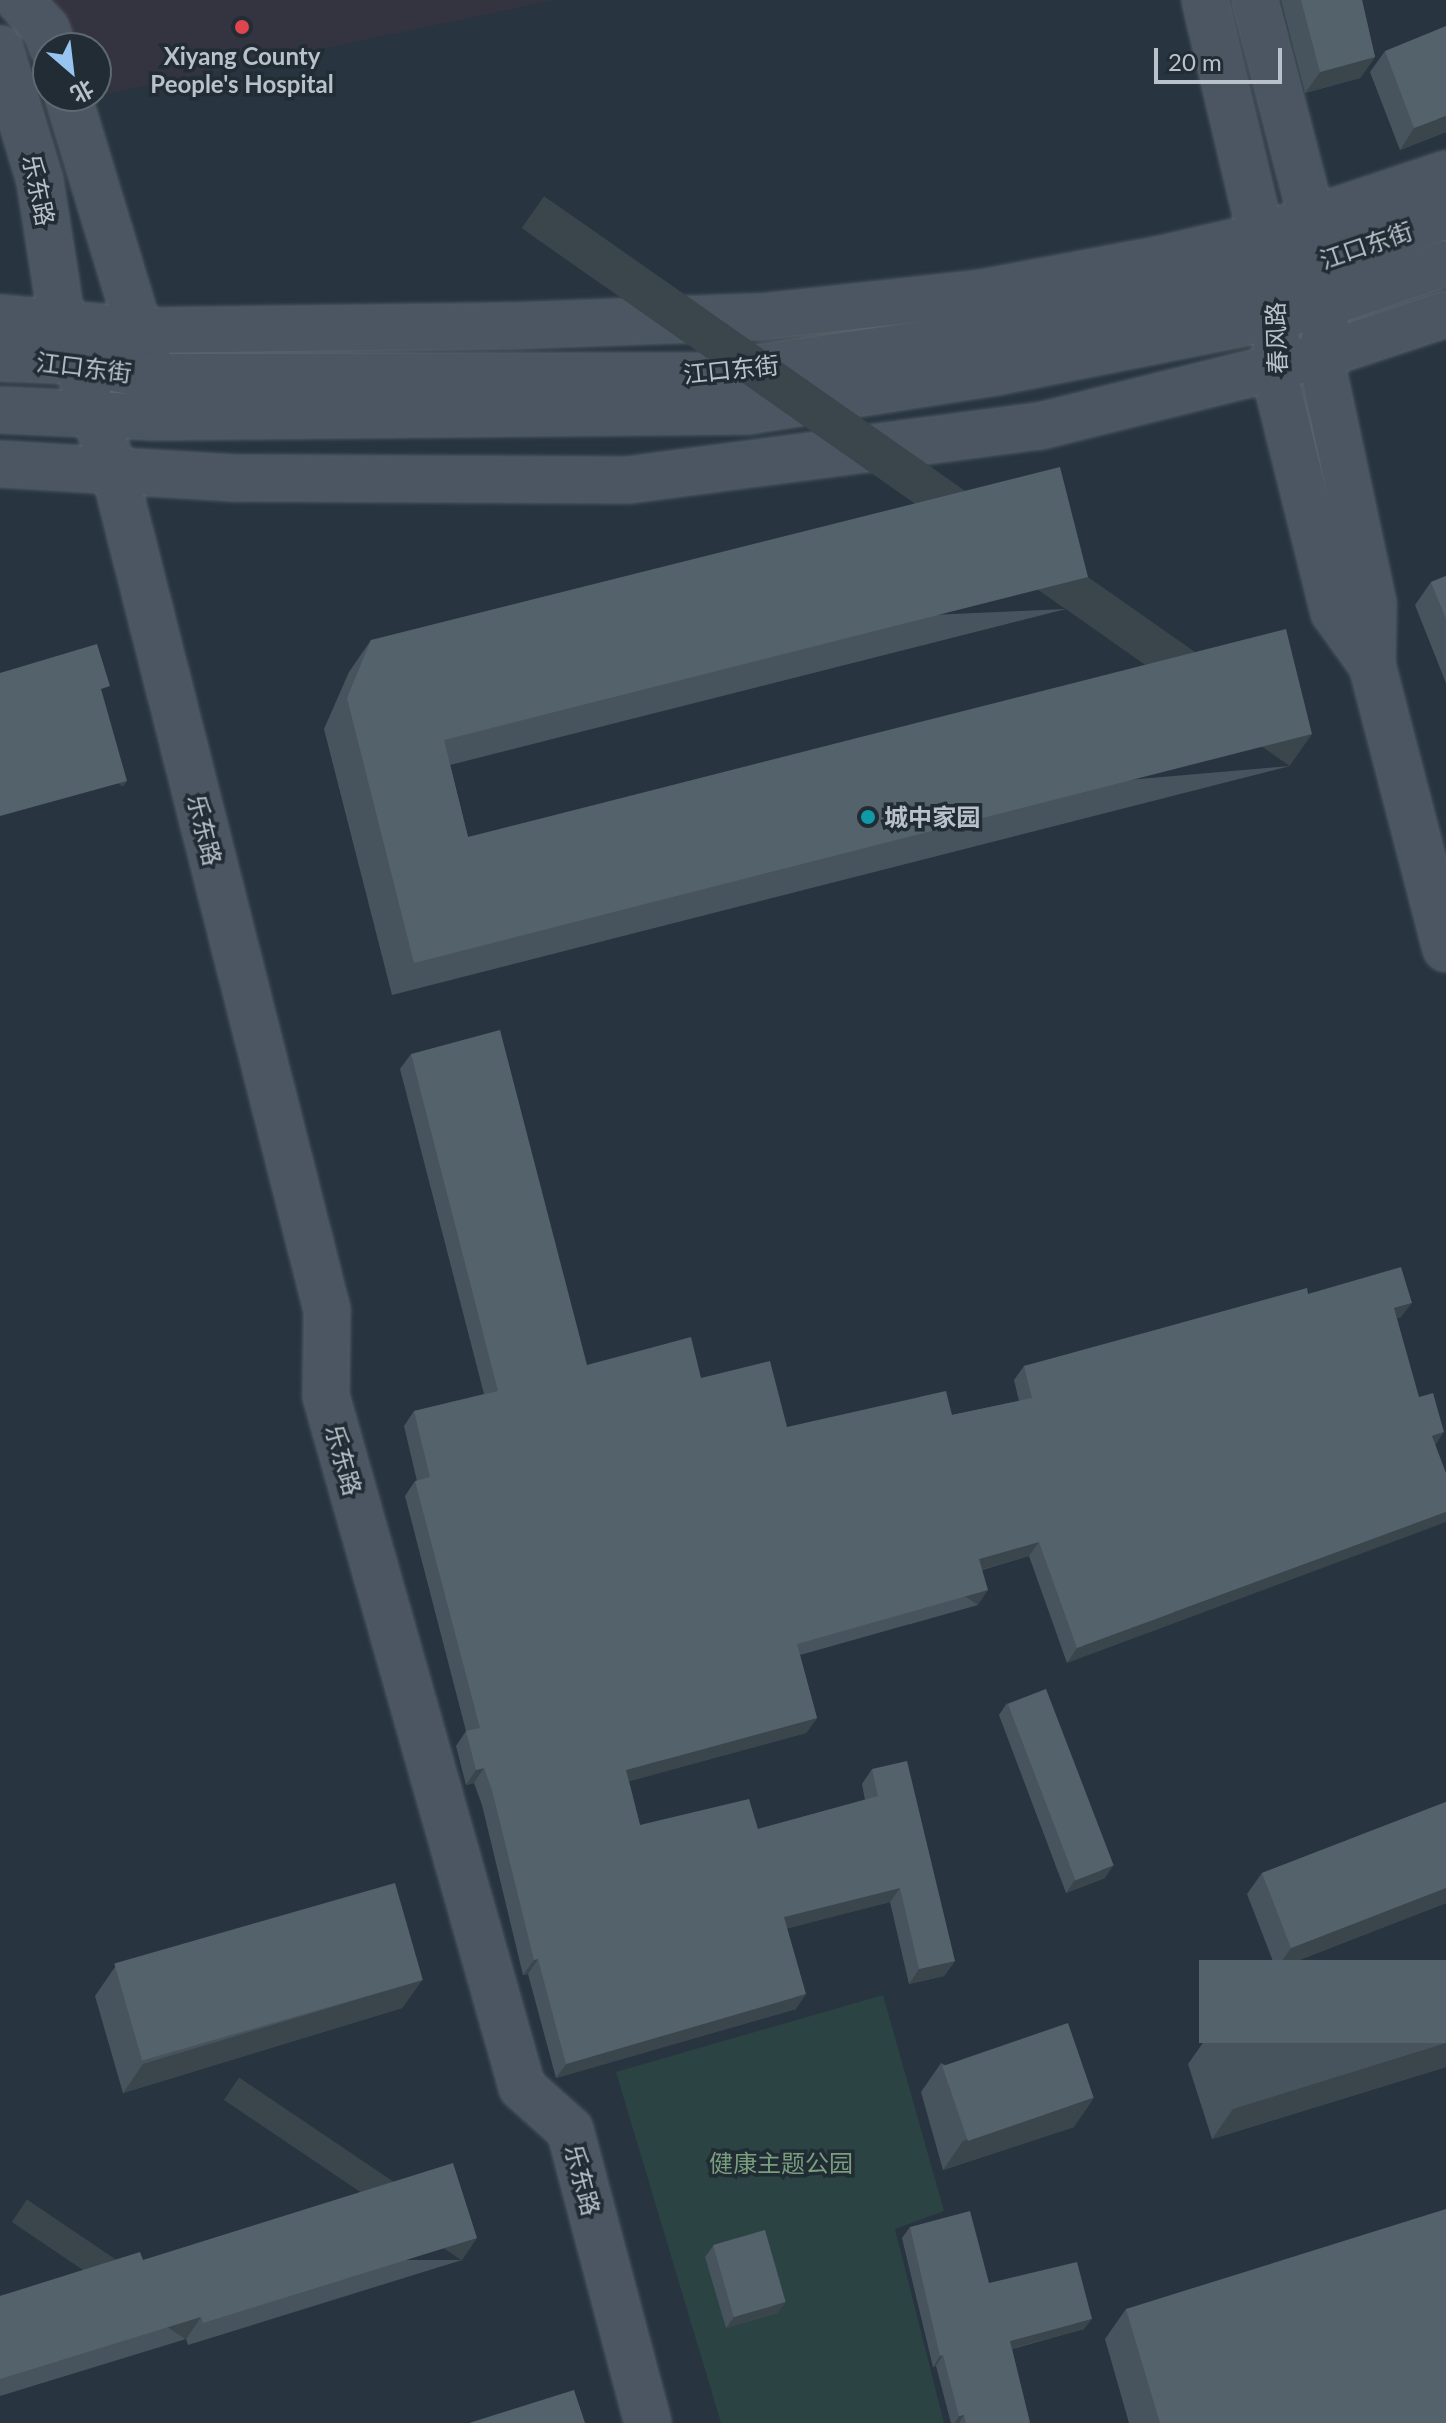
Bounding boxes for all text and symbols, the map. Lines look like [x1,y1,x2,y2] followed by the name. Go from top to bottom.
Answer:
[231,16,253,38] marker: Xiyang County People's Hospital
[32,32,112,112] north arrow
[1158,32,1286,82] scale bar
[150,42,334,98] place label: Xiyang County People's Hospital
[1168,47,1222,76] text: 20 m
[67,75,99,109] text: 北
[17,152,61,228] street label: 乐东路
[1316,216,1416,274] street label: 江口东街
[1260,302,1292,374] street label: 春风路
[35,347,133,387] street label: 江口东街
[682,350,780,388] street label: 江口东街
[182,792,228,868] street label: 乐东路
[884,803,980,831] place label: 城中家园
[859,808,877,826] marker: 城中家园
[320,1421,368,1499] street label: 乐东路
[560,2141,606,2219] street label: 乐东路
[709,2149,853,2177] park label: 健康主题公园

